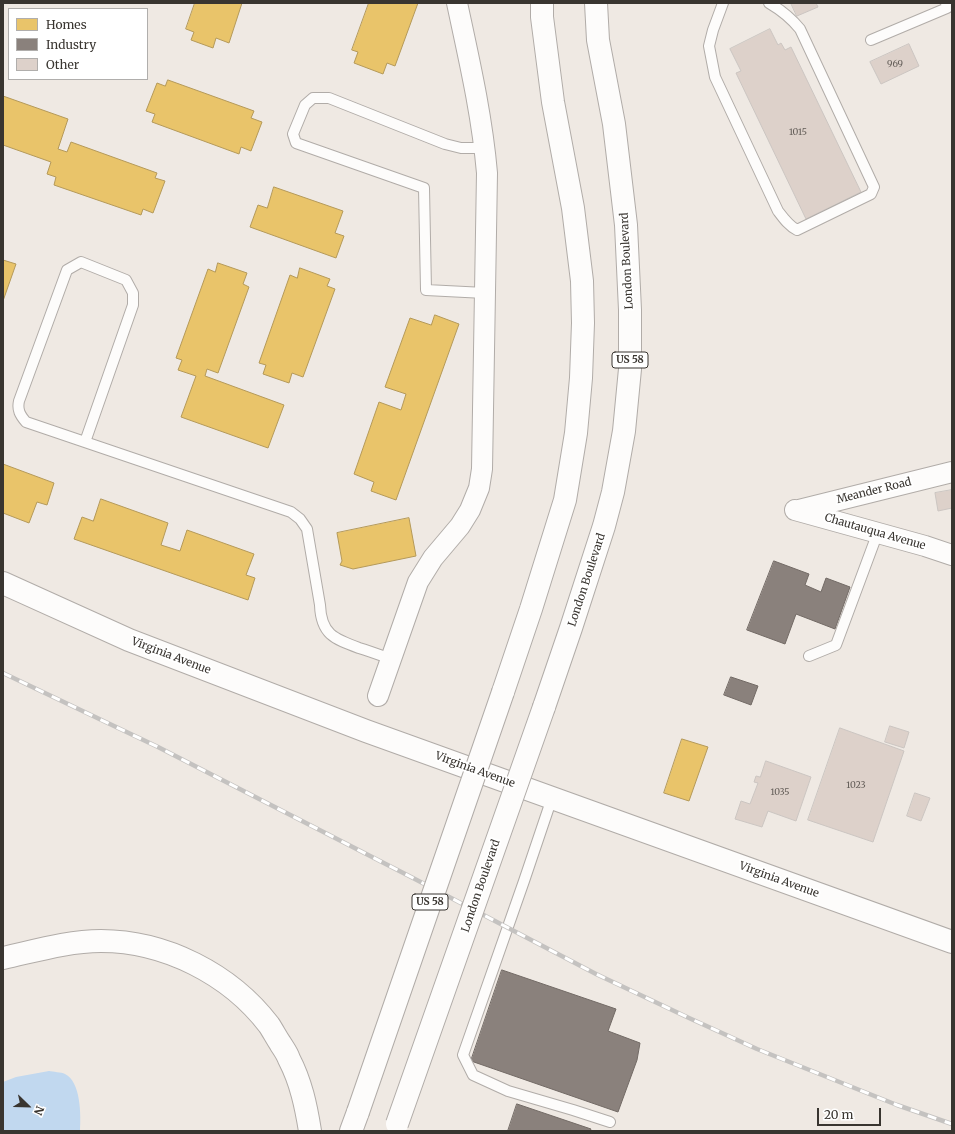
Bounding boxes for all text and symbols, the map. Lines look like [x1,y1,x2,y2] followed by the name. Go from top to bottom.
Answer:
[8,8,148,80] legend
[46,17,87,32] text: Homes
[46,37,96,52] text: Industry
[46,57,79,72] text: Other
[887,59,903,69] house number: 969
[789,127,807,137] house number: 1015
[618,212,636,310] street label: London Boulevard
[612,352,648,368] road number: US 58
[835,475,913,507] street label: Meander Road
[823,511,927,553] street label: Chautauqua Avenue
[566,532,608,628] street label: London Boulevard
[130,635,212,677] street label: Virginia Avenue
[433,749,517,791] street label: Virginia Avenue
[846,780,866,790] house number: 1023
[771,787,789,797] house number: 1035
[459,838,503,934] street label: London Boulevard
[737,859,821,901] street label: Virginia Avenue
[412,894,448,910] road number: US 58
[8,1086,48,1126] north arrow
[819,1100,883,1126] scale bar
[31,1104,47,1117] text: N
[824,1107,853,1122] text: 20 m

